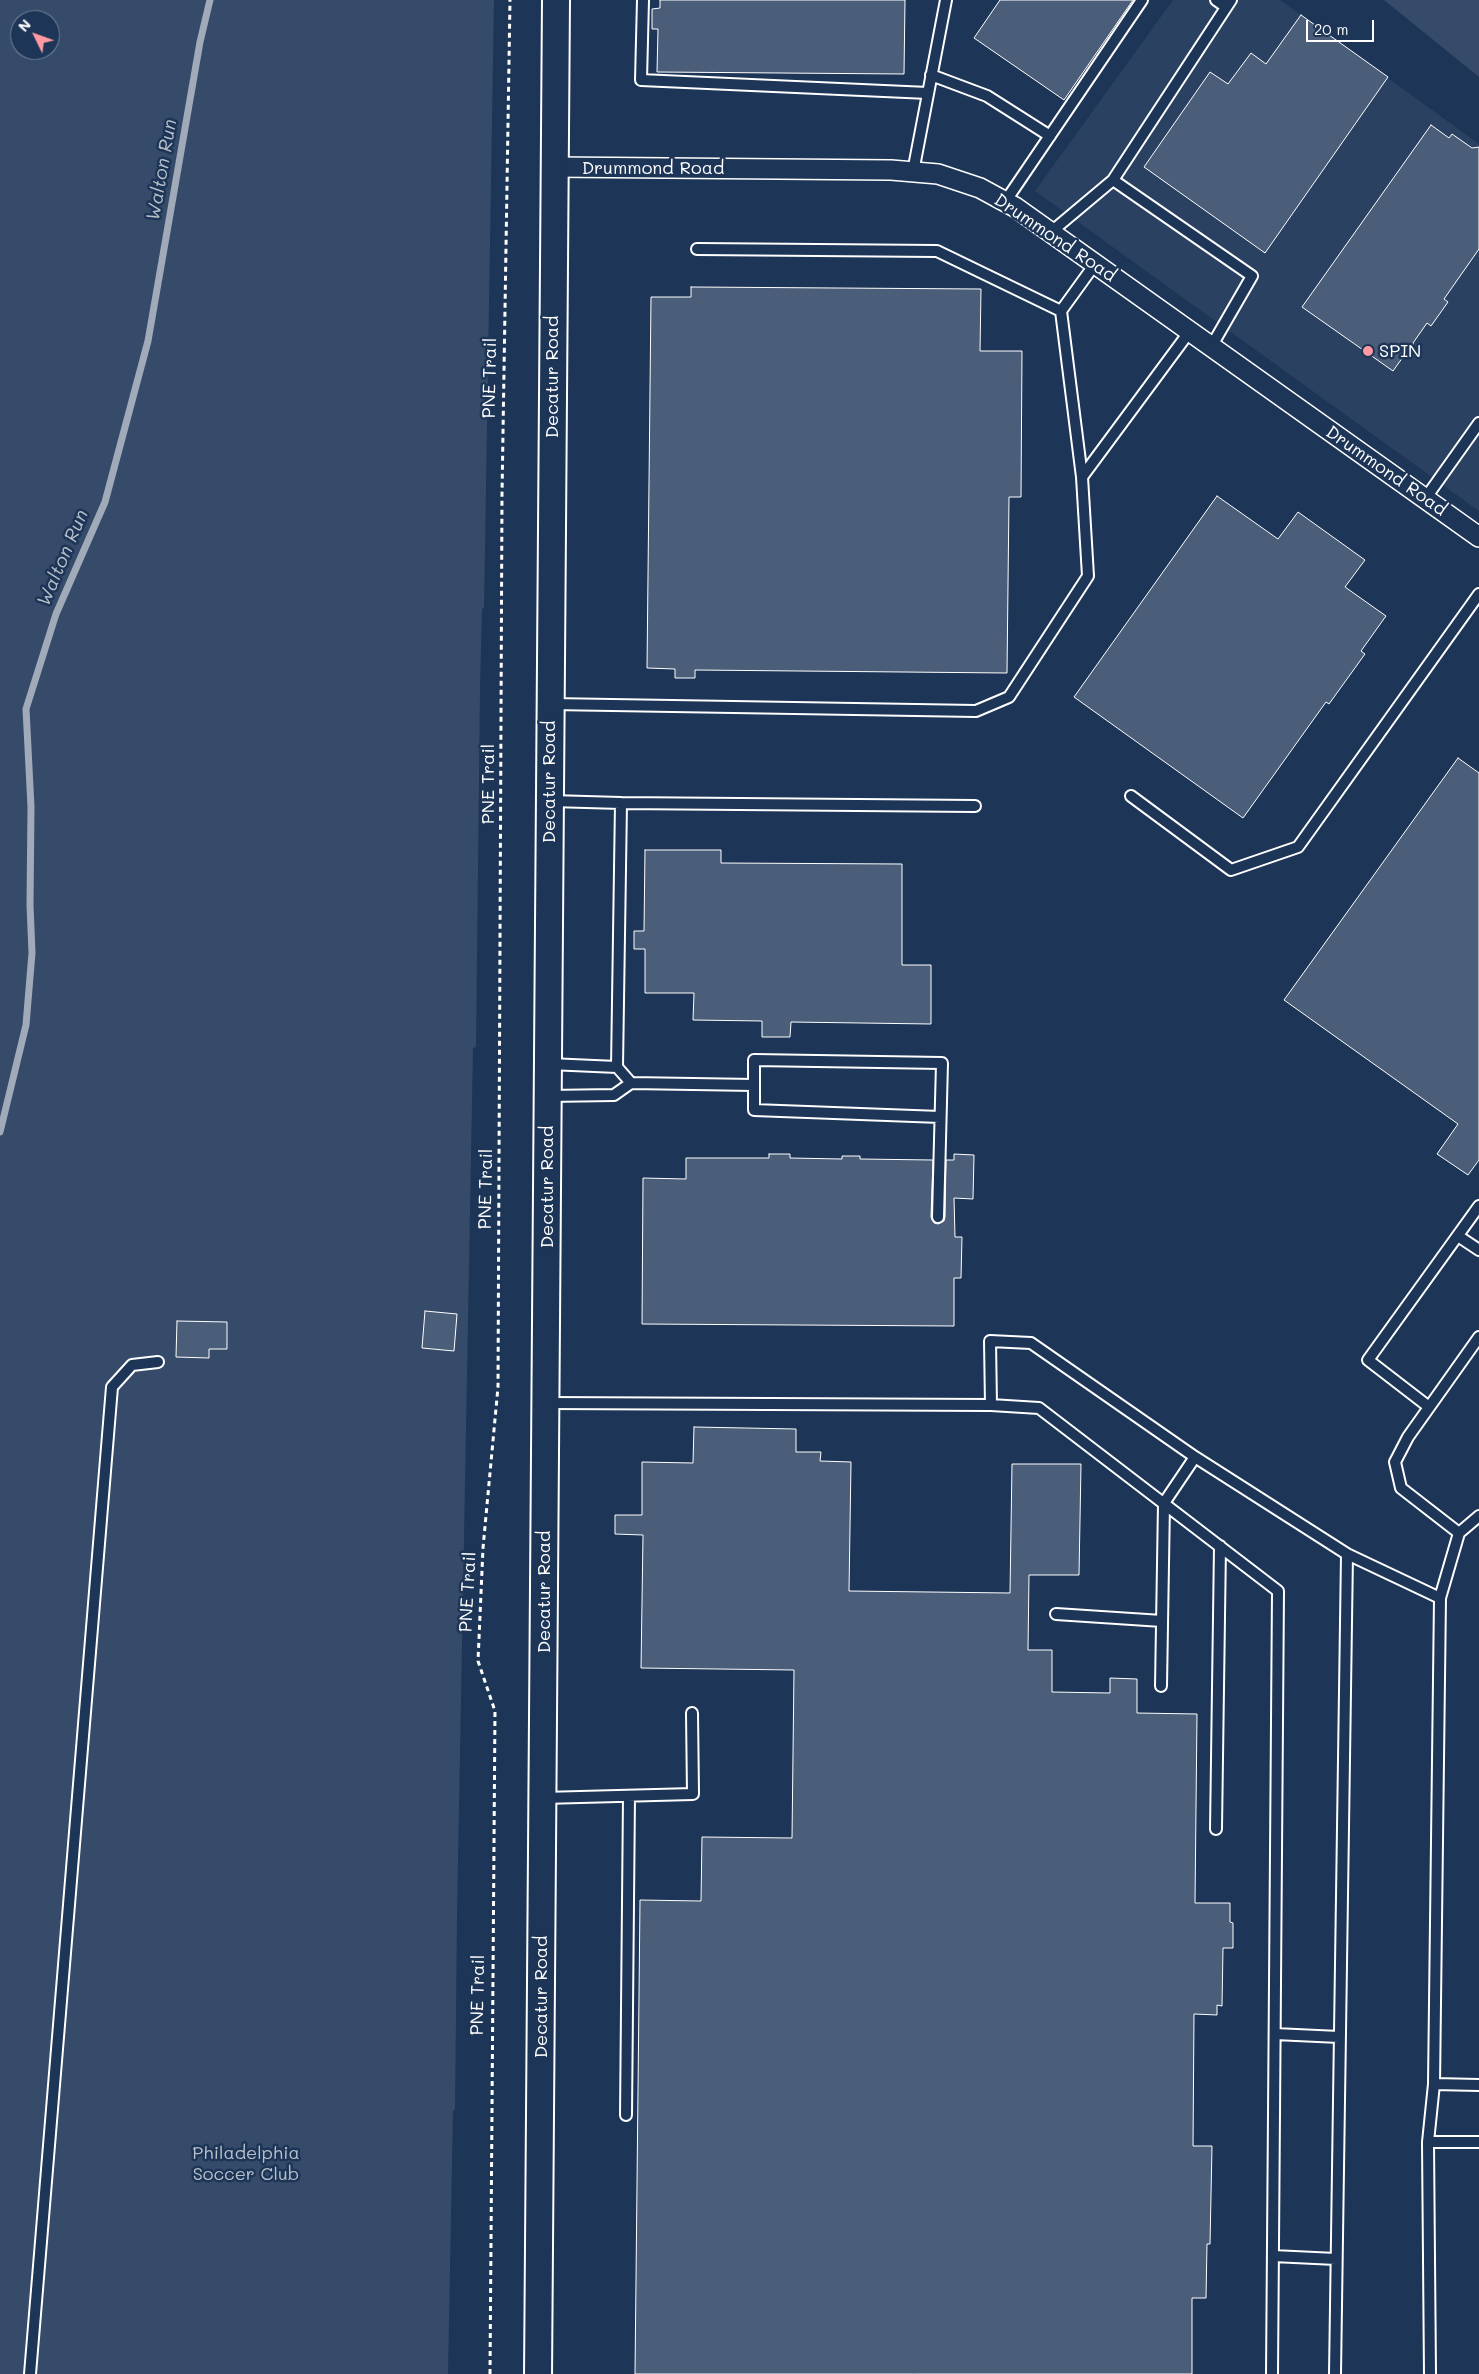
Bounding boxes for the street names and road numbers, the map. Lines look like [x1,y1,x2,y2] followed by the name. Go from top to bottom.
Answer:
[582,157,724,179] street label: Drummond Road
[990,189,1120,287] street label: Drummond Road
[541,316,563,438] street label: Decatur Road
[478,337,502,419] street label: PNE Trail
[1321,421,1451,521] street label: Drummond Road
[538,721,560,843] street label: Decatur Road
[477,744,499,824] street label: PNE Trail
[536,1126,558,1248] street label: Decatur Road
[474,1148,498,1230] street label: PNE Trail
[533,1531,555,1653] street label: Decatur Road
[455,1551,481,1633] street label: PNE Trail
[530,1936,552,2058] street label: Decatur Road
[466,1954,490,2036] street label: PNE Trail

